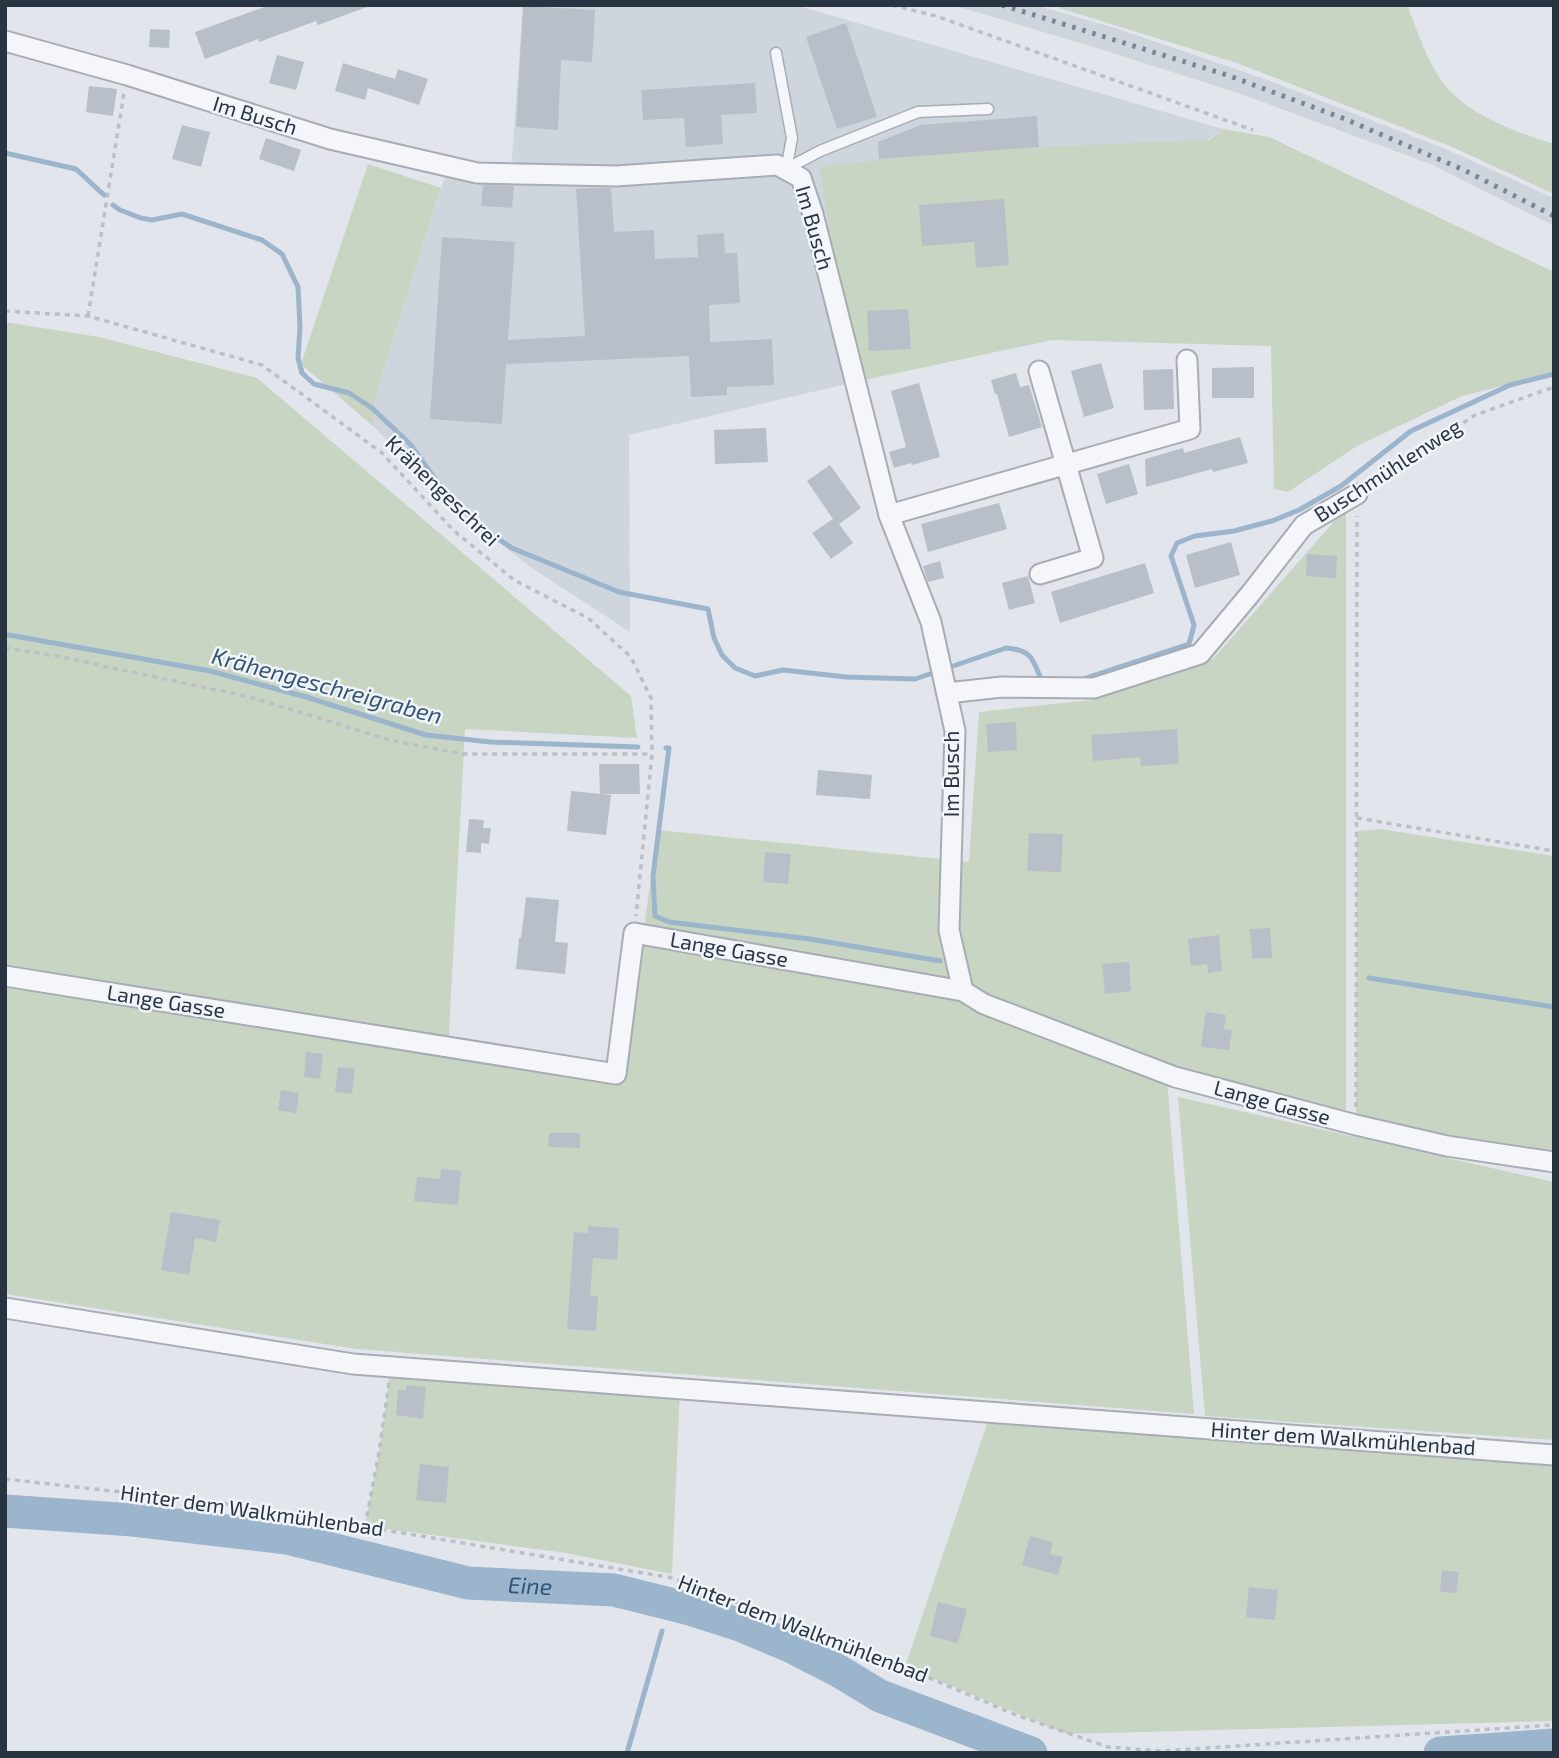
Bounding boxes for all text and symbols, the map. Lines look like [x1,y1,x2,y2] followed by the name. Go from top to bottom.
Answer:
[210,90,301,139] street label: Im Busch
[791,182,839,273] street label: Im Busch
[1309,413,1466,527] street label: Buschmühlenweg
[381,429,505,551] street label: Krähengeschrei
[209,641,446,729] water label: Krähengeschreigraben
[938,731,963,817] street label: Im Busch
[668,926,790,971] street label: Lange Gasse
[105,979,227,1022] street label: Lange Gasse
[1211,1074,1333,1129] street label: Lange Gasse
[1210,1416,1476,1459] street label: Hinter dem Walkmühlenbad
[119,1479,385,1540] street label: Hinter dem Walkmühlenbad
[675,1568,932,1687] street label: Hinter dem Walkmühlenbad
[507,1570,553,1600] water label: Eine

